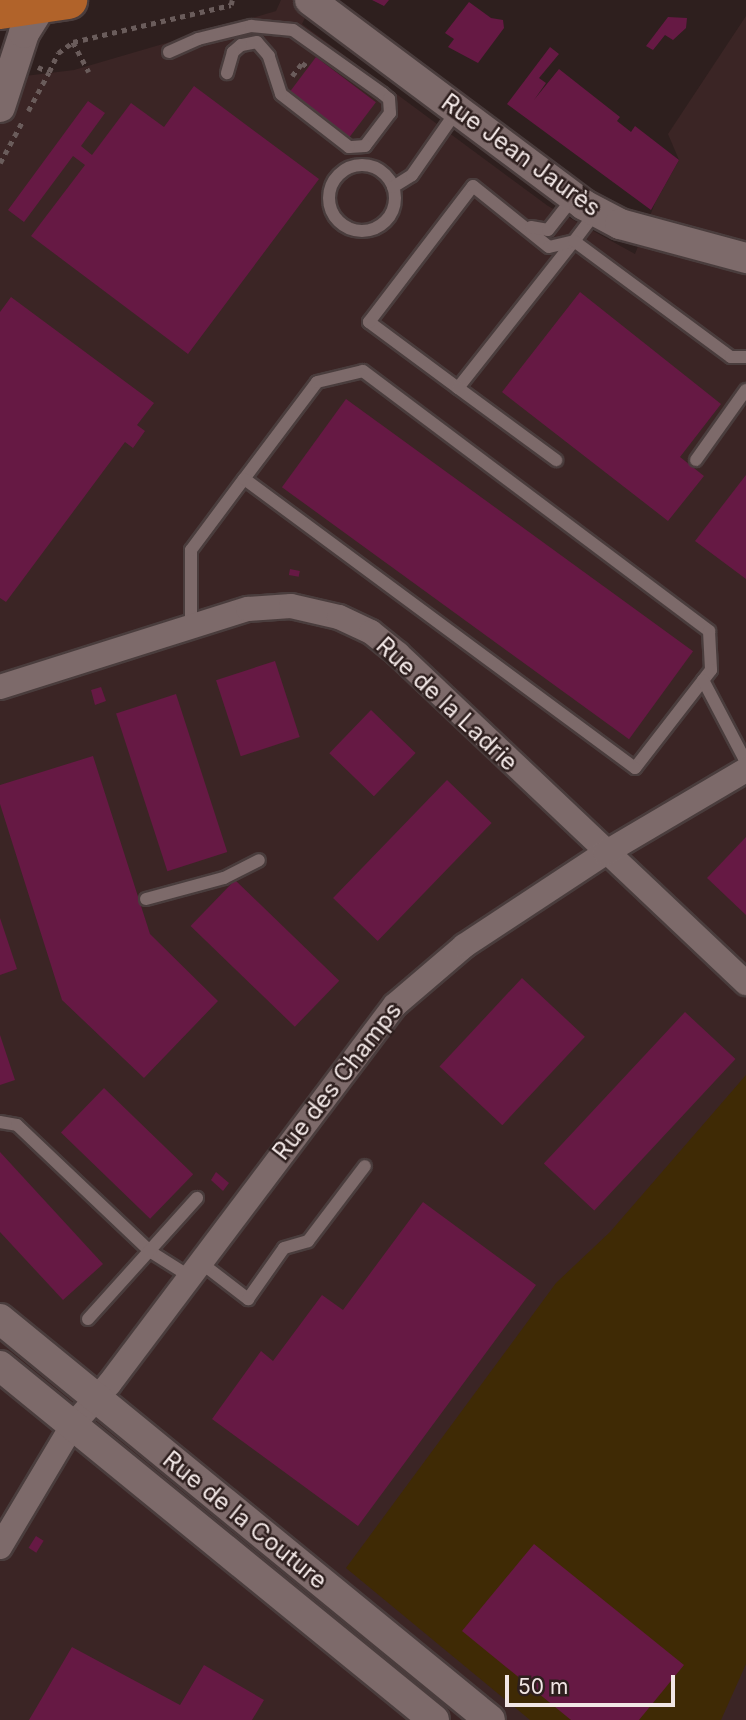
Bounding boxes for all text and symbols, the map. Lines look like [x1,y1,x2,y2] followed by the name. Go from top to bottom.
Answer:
[436,88,606,222] street label: Rue Jean Jaurès
[370,631,524,777] street label: Rue de la Ladrie
[267,996,407,1166] street label: Rue des Champs
[157,1445,333,1595] street label: Rue de la Couture
[508,1660,678,1704] scale bar
[518,1674,568,1699] text: 50 m

